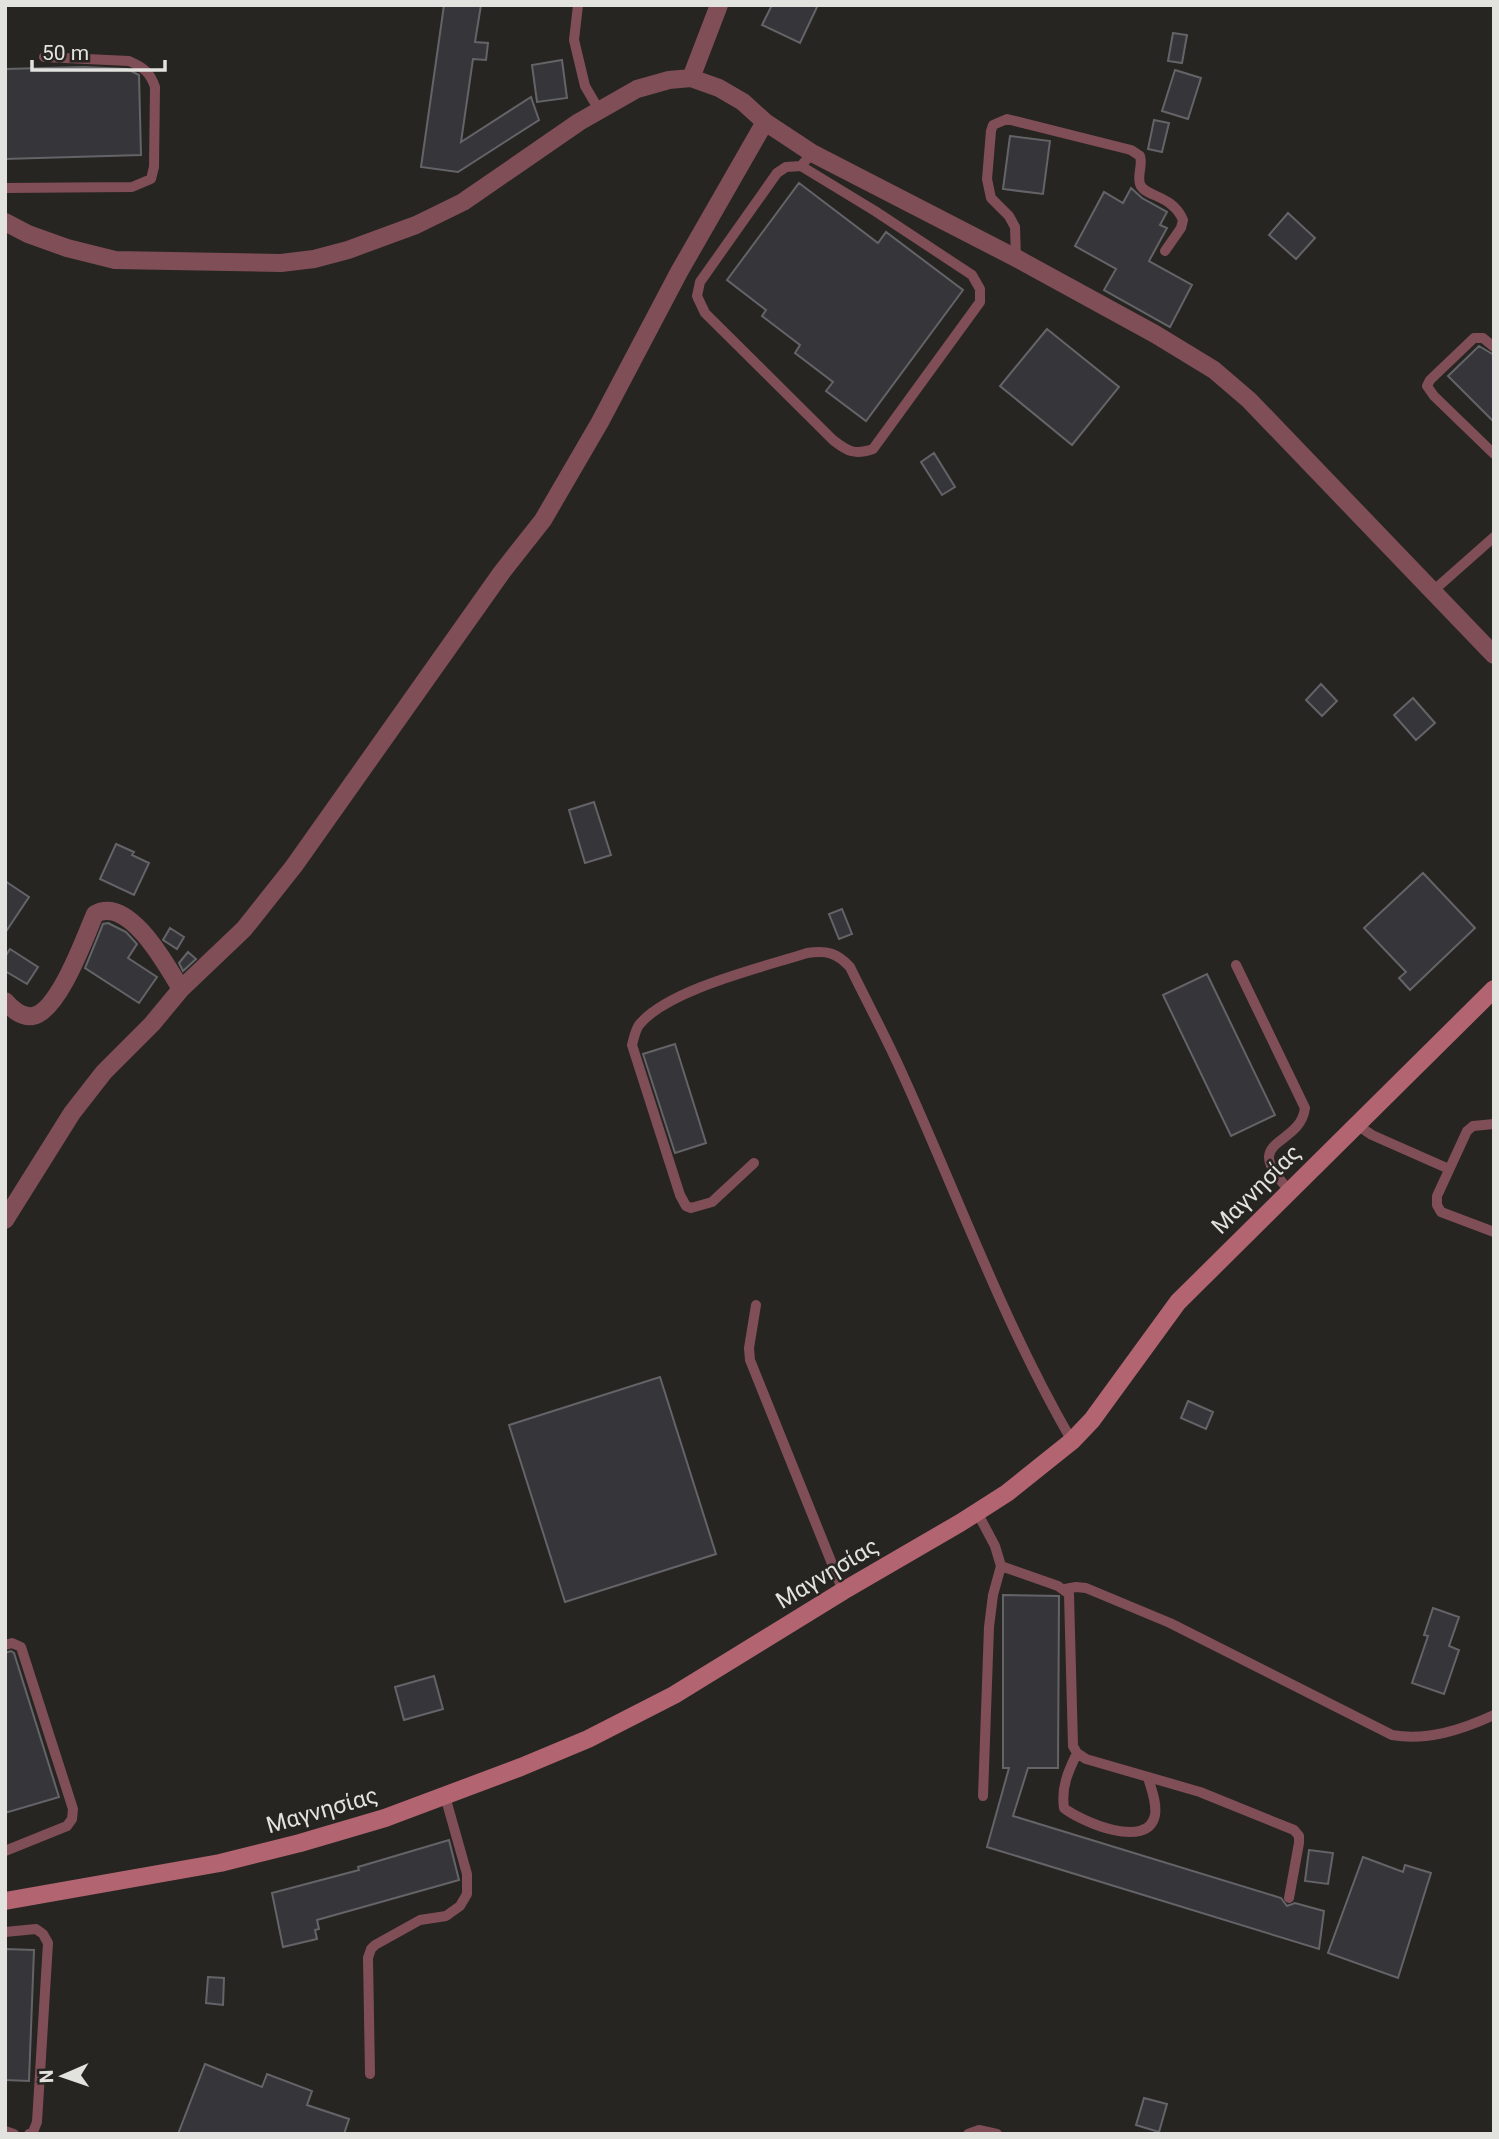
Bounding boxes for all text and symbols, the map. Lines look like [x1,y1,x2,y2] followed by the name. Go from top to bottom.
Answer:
[32,28,164,72] scale bar
[42,41,89,65] text: 50 m
[1206,1139,1306,1239] street label: Μαγνησίας
[771,1532,883,1615] street label: Μαγνησίας
[263,1782,381,1839] street label: Μαγνησίας
[28,2041,98,2111] north arrow
[35,2069,58,2084] text: N

